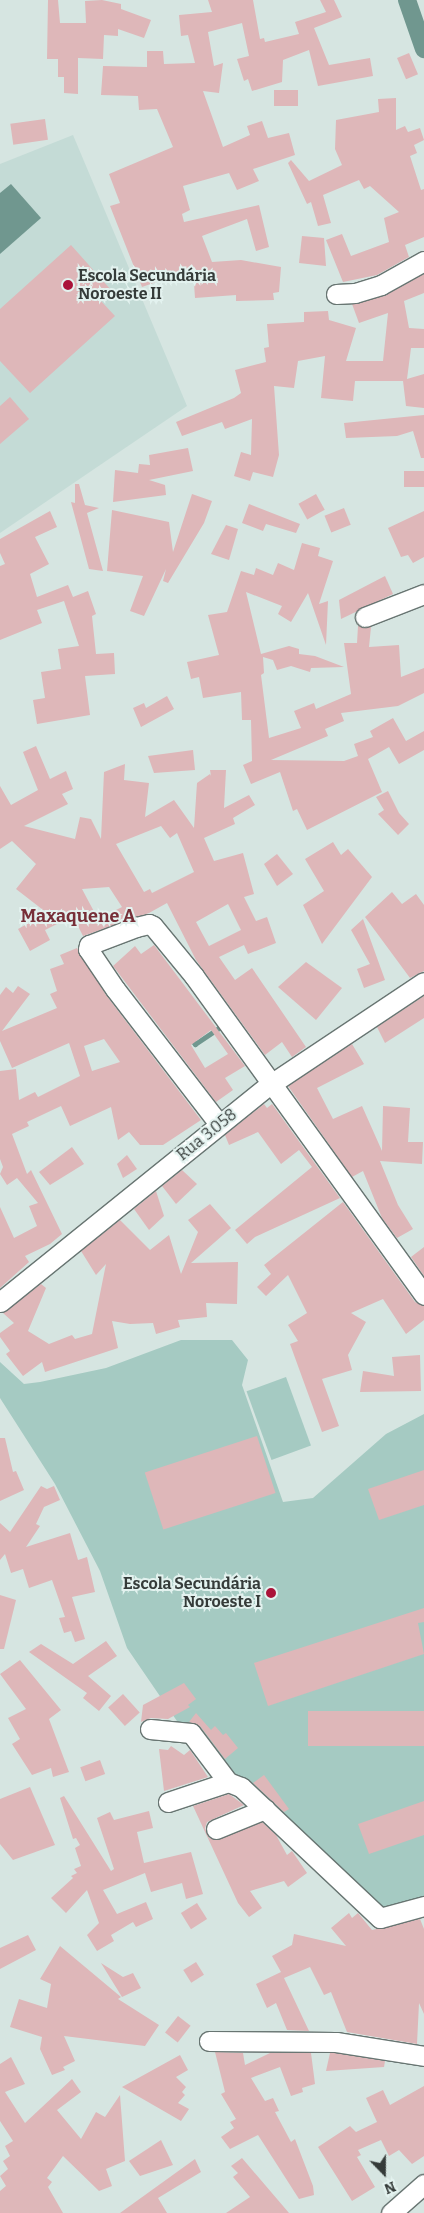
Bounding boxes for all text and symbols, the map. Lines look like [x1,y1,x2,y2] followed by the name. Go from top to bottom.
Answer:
[78,266,216,304] place label: Escola Secundária Noroeste II
[62,279,74,291] marker: Escola Secundária Noroeste II
[21,905,135,927] district label: Maxaquene A
[173,1105,241,1165] street label: Rua 3.058
[123,1574,261,1612] place label: Escola Secundária Noroeste I
[265,1587,277,1599] marker: Escola Secundária Noroeste I
[359,2148,409,2198] north arrow
[382,2177,398,2197] text: N

